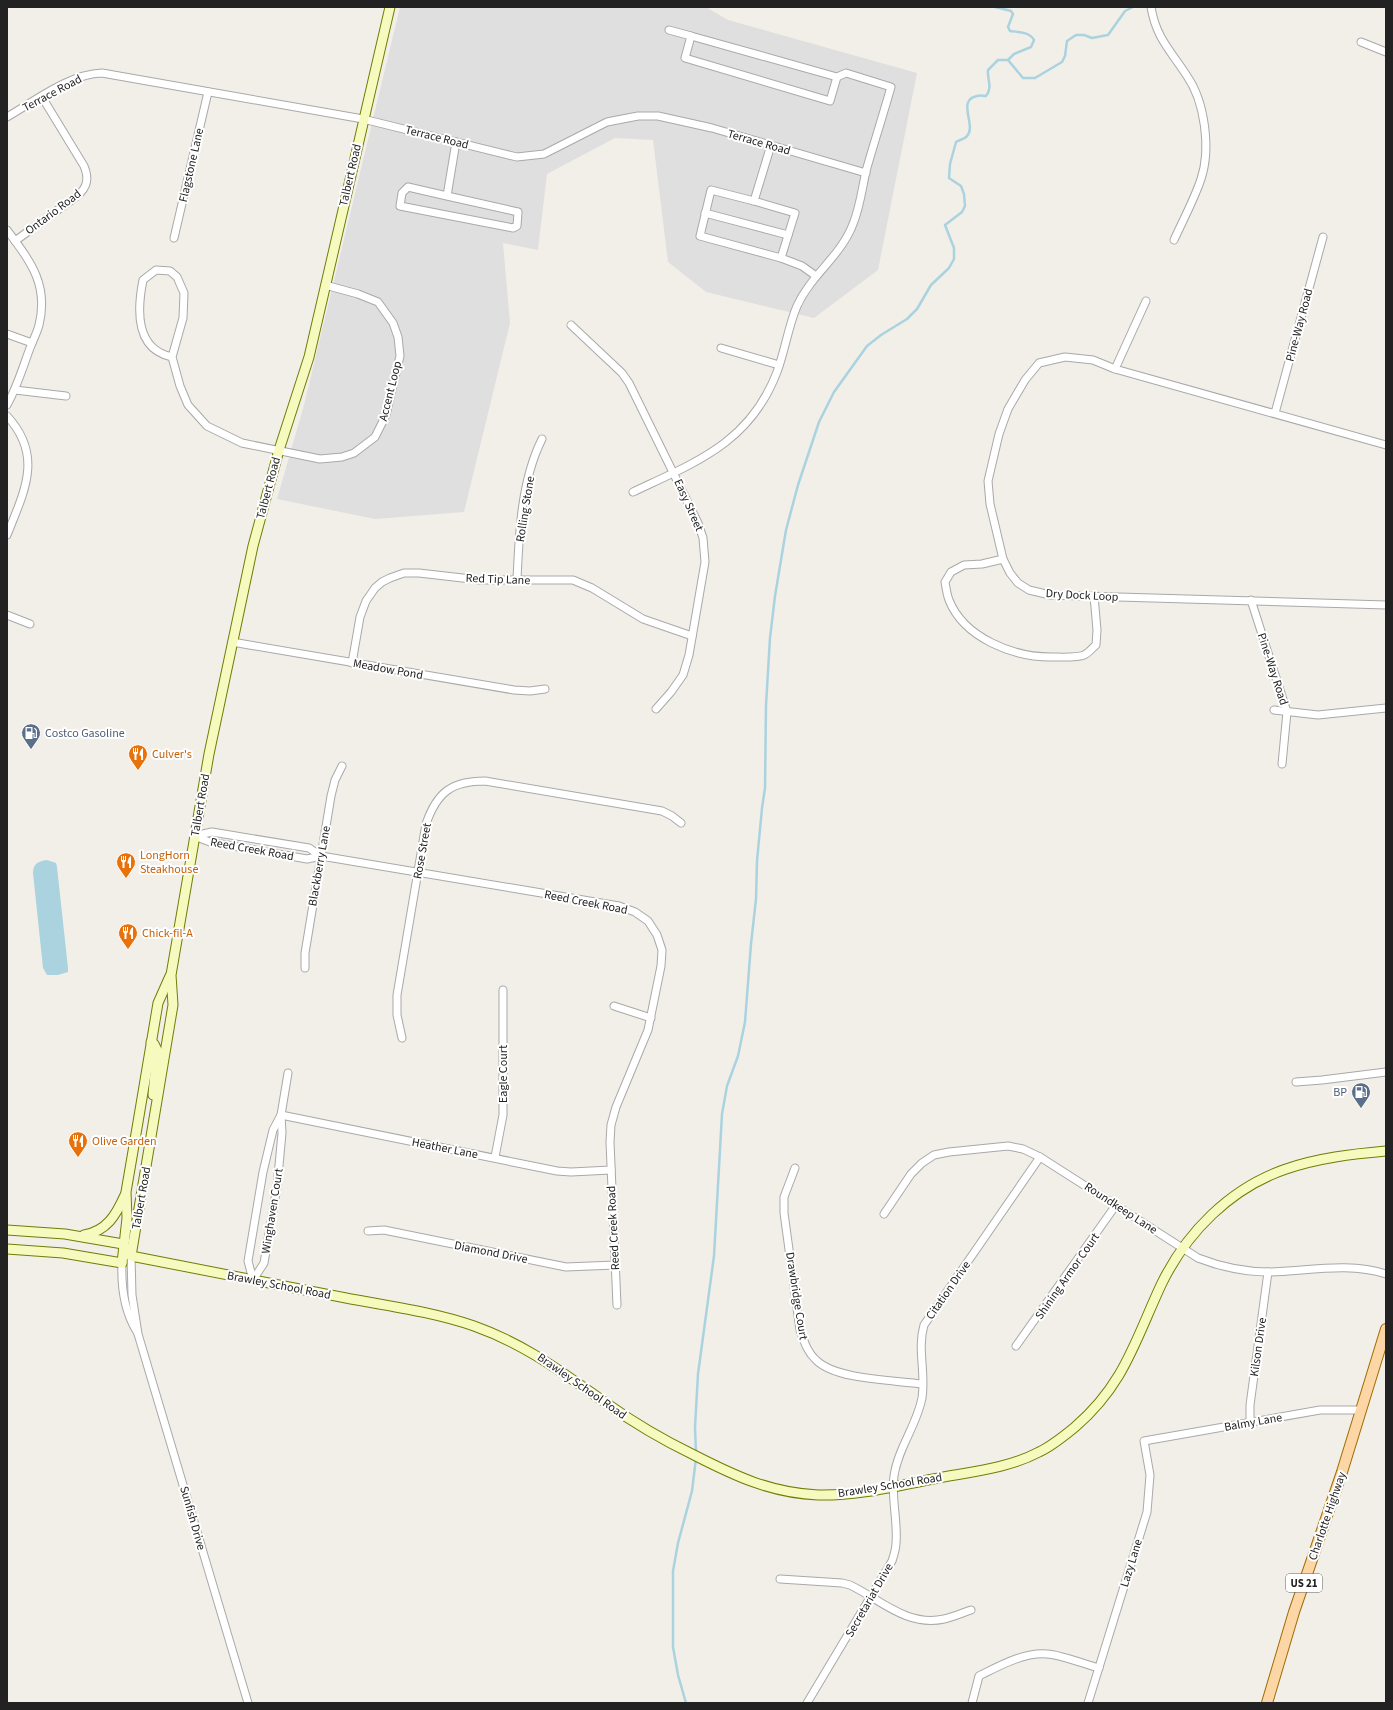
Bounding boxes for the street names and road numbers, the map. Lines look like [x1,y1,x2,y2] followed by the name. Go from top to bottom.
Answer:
[20,71,85,116] street label: Terrace Road
[403,121,470,154] street label: Terrace Road
[725,125,792,160] street label: Terrace Road
[175,126,208,204] street label: Flagstone Lane
[335,142,366,208] street label: Talbert Road
[22,186,85,239] street label: Ontario Road
[1282,287,1317,364] street label: Pine-Way Road
[375,359,406,423] street label: Accent Loop
[252,455,285,521] street label: Talbert Road
[512,475,539,543] street label: Rolling Stone
[669,476,708,534] street label: Easy Street
[465,570,531,589] street label: Red Tip Lane
[1045,585,1119,606] street label: Dry Dock Loop
[1253,631,1292,707] street label: Pine-Way Road
[351,655,424,684] street label: Meadow Pond
[187,772,214,838] street label: Talbert Road
[409,822,436,880] street label: Rose Street
[304,825,335,908] street label: Blackberry Lane
[209,834,295,865] street label: Reed Creek Road
[543,886,629,919] street label: Reed Creek Road
[495,1045,512,1103] street label: Eagle Court
[410,1134,479,1163] street label: Heather Lane
[128,1165,155,1231] street label: Talbert Road
[257,1167,288,1255] street label: Winghaven Court
[1081,1178,1161,1238] street label: Roundkeep Lane
[603,1185,624,1271] street label: Reed Creek Road
[1031,1230,1104,1323] street label: Shining Armor Court
[453,1237,529,1268] street label: Diamond Drive
[781,1251,812,1341] street label: Drawbridge Court
[922,1258,975,1323] street label: Citation Drive
[226,1267,332,1304] street label: Brawley School Road
[1246,1316,1271,1378] street label: Kilson Drive
[534,1349,630,1424] street label: Brawley School Road
[1223,1409,1283,1436] street label: Balmy Lane
[837,1469,943,1502] street label: Brawley School Road
[1304,1469,1351,1563] street label: Charlotte Highway
[175,1484,210,1552] street label: Sunfish Drive
[1116,1537,1147,1589] street label: Lazy Lane
[841,1560,898,1640] street label: Secretariat Drive
[1286,1574,1322,1592] road number: US 21

